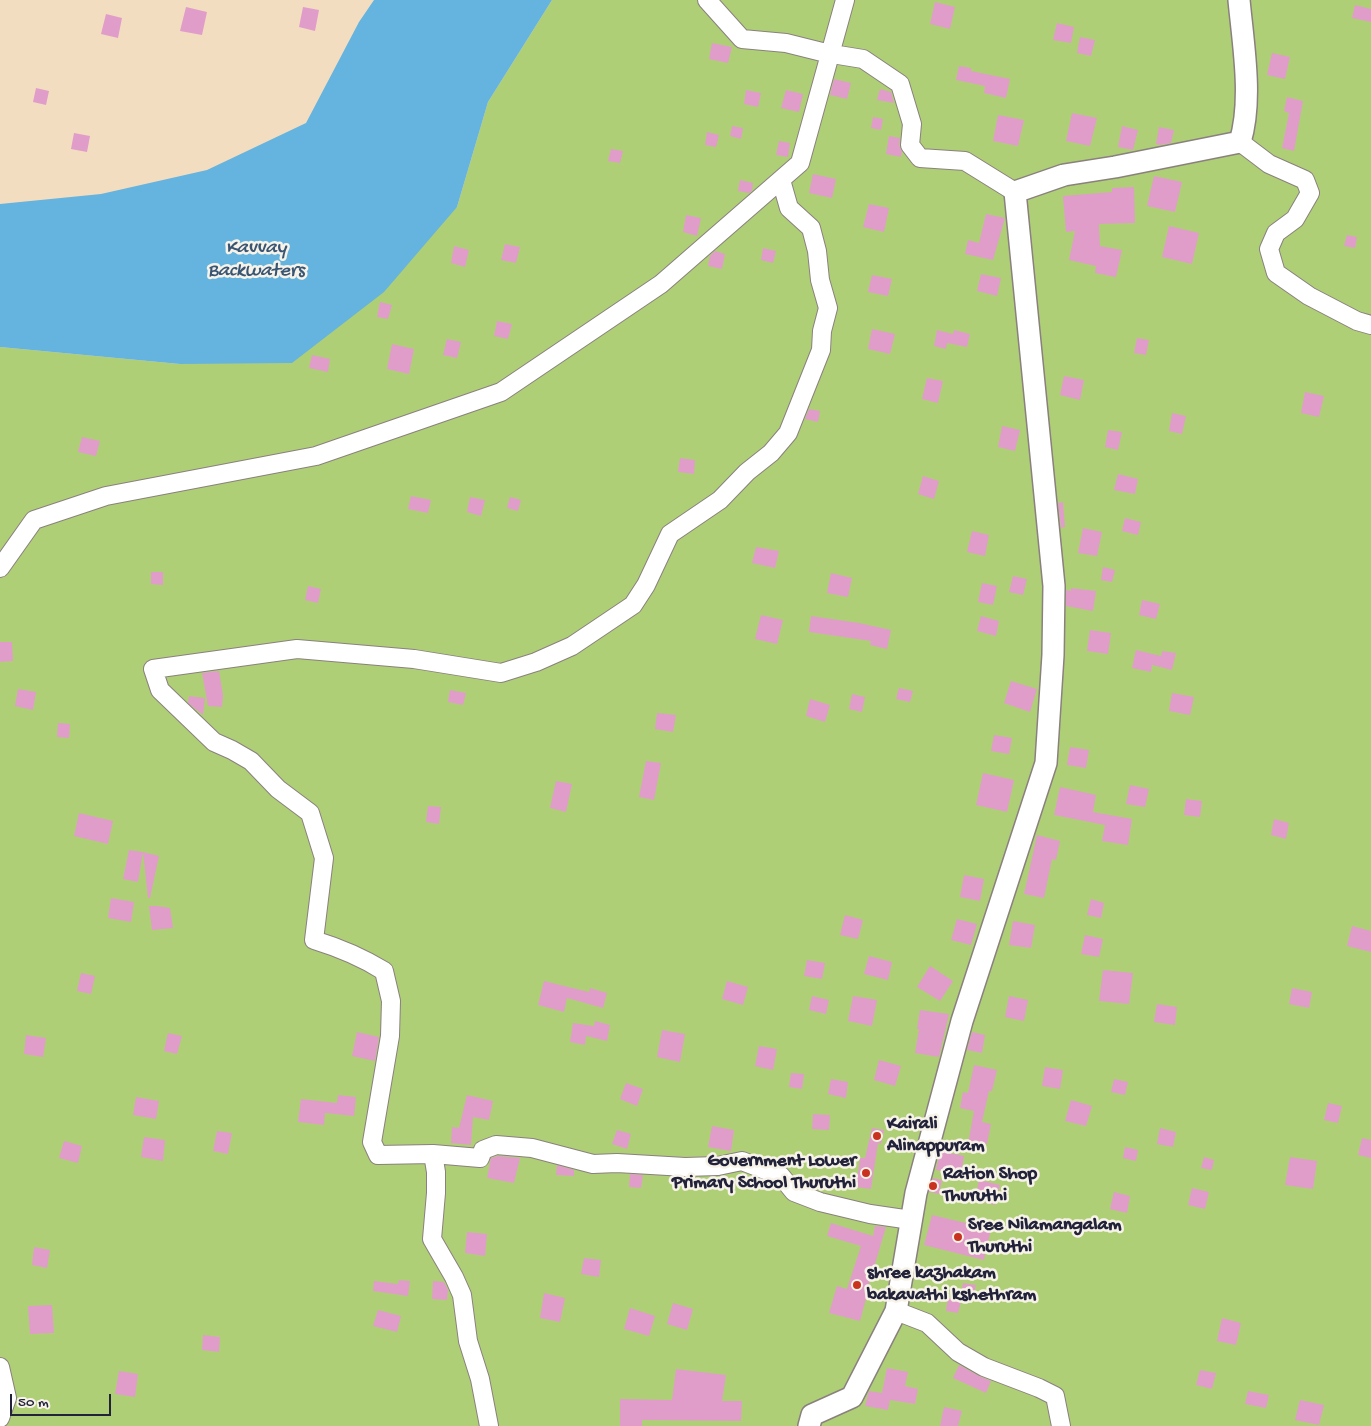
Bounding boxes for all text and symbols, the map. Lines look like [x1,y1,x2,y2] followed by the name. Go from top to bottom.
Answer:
[208,237,304,284] water label: Kavvay Backwaters
[887,1114,984,1158] place label: Kairali Alinappuram
[871,1130,883,1142] marker: Kairali Alinappuram
[672,1151,856,1195] place label: Government Lower Primary School Thuruthi
[943,1164,1037,1208] place label: Ration Shop Thuruthi
[860,1167,872,1179] marker: Government Lower Primary School Thuruthi
[927,1180,939,1192] marker: Ration Shop Thuruthi
[968,1215,1122,1259] place label: Sree Nilamangalam Thuruthi
[952,1231,964,1243] marker: Sree Nilamangalam Thuruthi
[867,1263,1036,1307] place label: shree kazhakam bakavathi kshethram
[851,1279,863,1291] marker: shree kazhakam bakavathi kshethram
[12,1384,114,1416] scale bar
[18,1394,49,1412] text: 50 m

